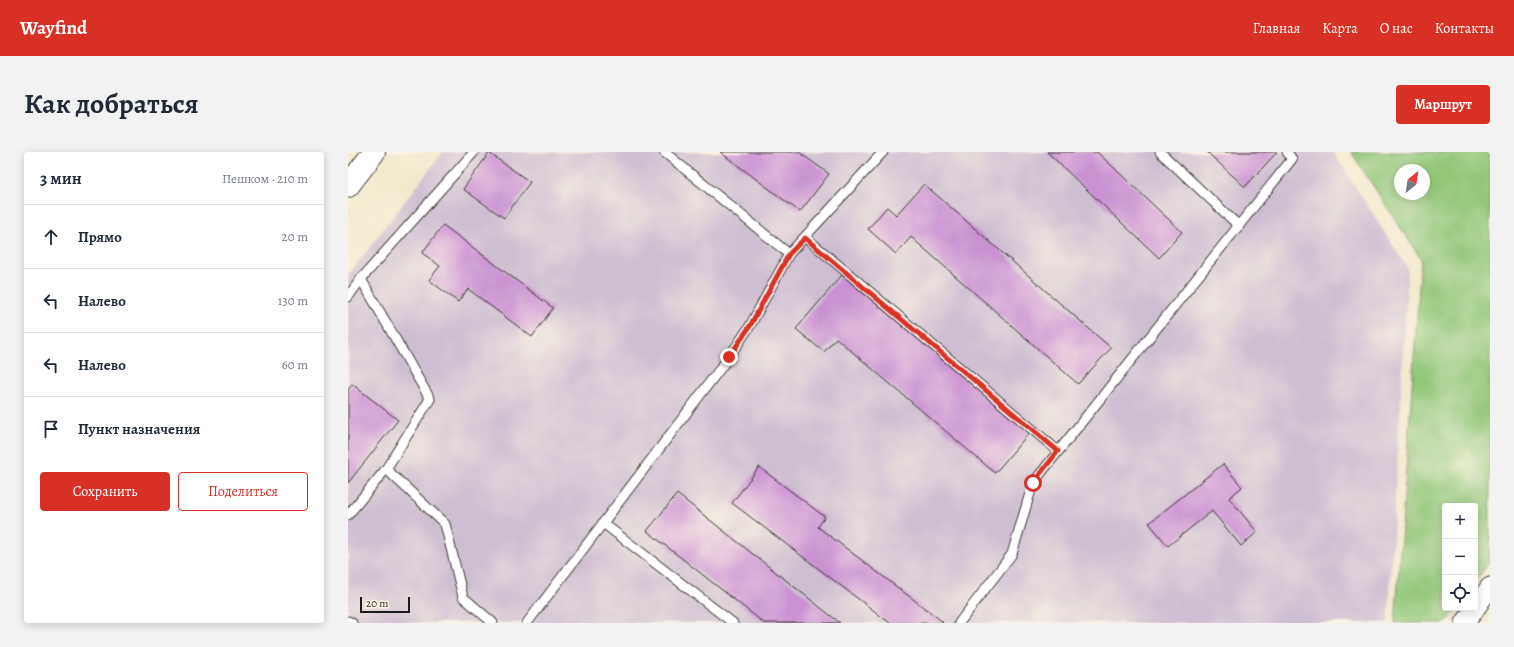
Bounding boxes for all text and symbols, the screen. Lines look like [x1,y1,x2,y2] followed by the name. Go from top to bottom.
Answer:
[20,15,87,41] text: Wayfind
[1253,19,1300,38] text: Главная
[1322,19,1358,38] text: Карта
[1380,19,1413,38] text: О нас
[1435,19,1494,38] text: Контакты
[24,85,199,123] text: Как добраться
[1396,85,1490,124] button: Маршрут
[1394,164,1430,200] north arrow
[40,167,82,190] text: 3 мин
[222,170,308,187] text: Пешком · 210 m
[40,226,62,248] icon: ahead
[78,227,122,247] text: Прямо
[282,228,308,245] text: 20 m
[40,290,62,312] icon: left
[78,291,126,311] text: Налево
[278,292,308,309] text: 130 m
[720,348,738,366] route end
[40,354,62,376] icon: left
[78,355,126,375] text: Налево
[282,356,308,373] text: 60 m
[40,418,62,440] icon: arrive
[78,419,200,439] text: Пункт назначения
[40,472,170,511] button: Сохранить
[178,472,308,511] button: Поделиться
[1024,474,1042,492] route start
[1442,503,1478,611] map controls
[1442,503,1478,539] button: +
[1442,539,1478,575] button: −
[1442,575,1478,611] button: locate
[360,595,410,614] scale bar
[366,596,388,611] text: 20 m

